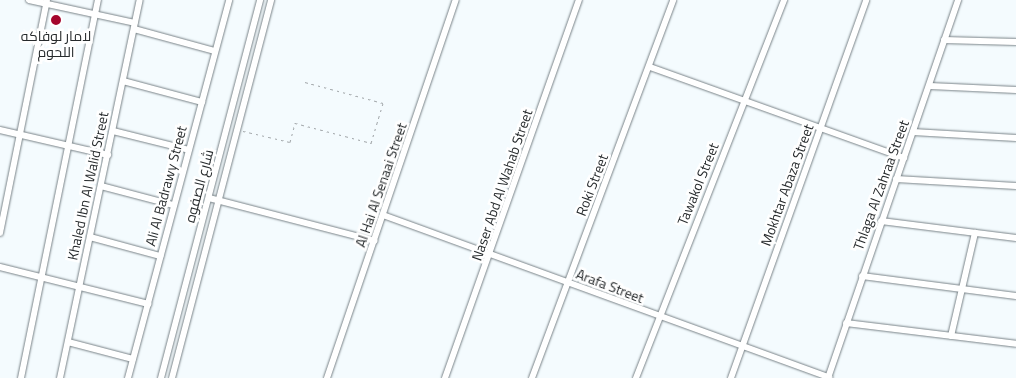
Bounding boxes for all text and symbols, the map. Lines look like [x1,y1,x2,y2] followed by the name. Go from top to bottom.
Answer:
[50,14,62,26] marker: لامار لوفاكه اللحوم
[21,28,91,60] place label: لامار لوفاكه اللحوم
[468,107,536,263] street label: Naser Abd Al Wahab Street
[64,110,112,262] street label: Khaled Ibn Al Walid Street
[850,118,912,252] street label: Thlaga Al Zahraa Street
[352,121,410,249] street label: Al Hai Al Senaai Street
[757,122,817,248] street label: Mokhtar Abaza Street
[142,124,190,248] street label: Ali Al Badrawy Street
[674,140,722,228] street label: Tawakol Street
[181,148,217,224] street label: شارع الصفوه
[573,152,611,218] street label: Roki Street
[574,265,646,307] street label: Arafa Street

